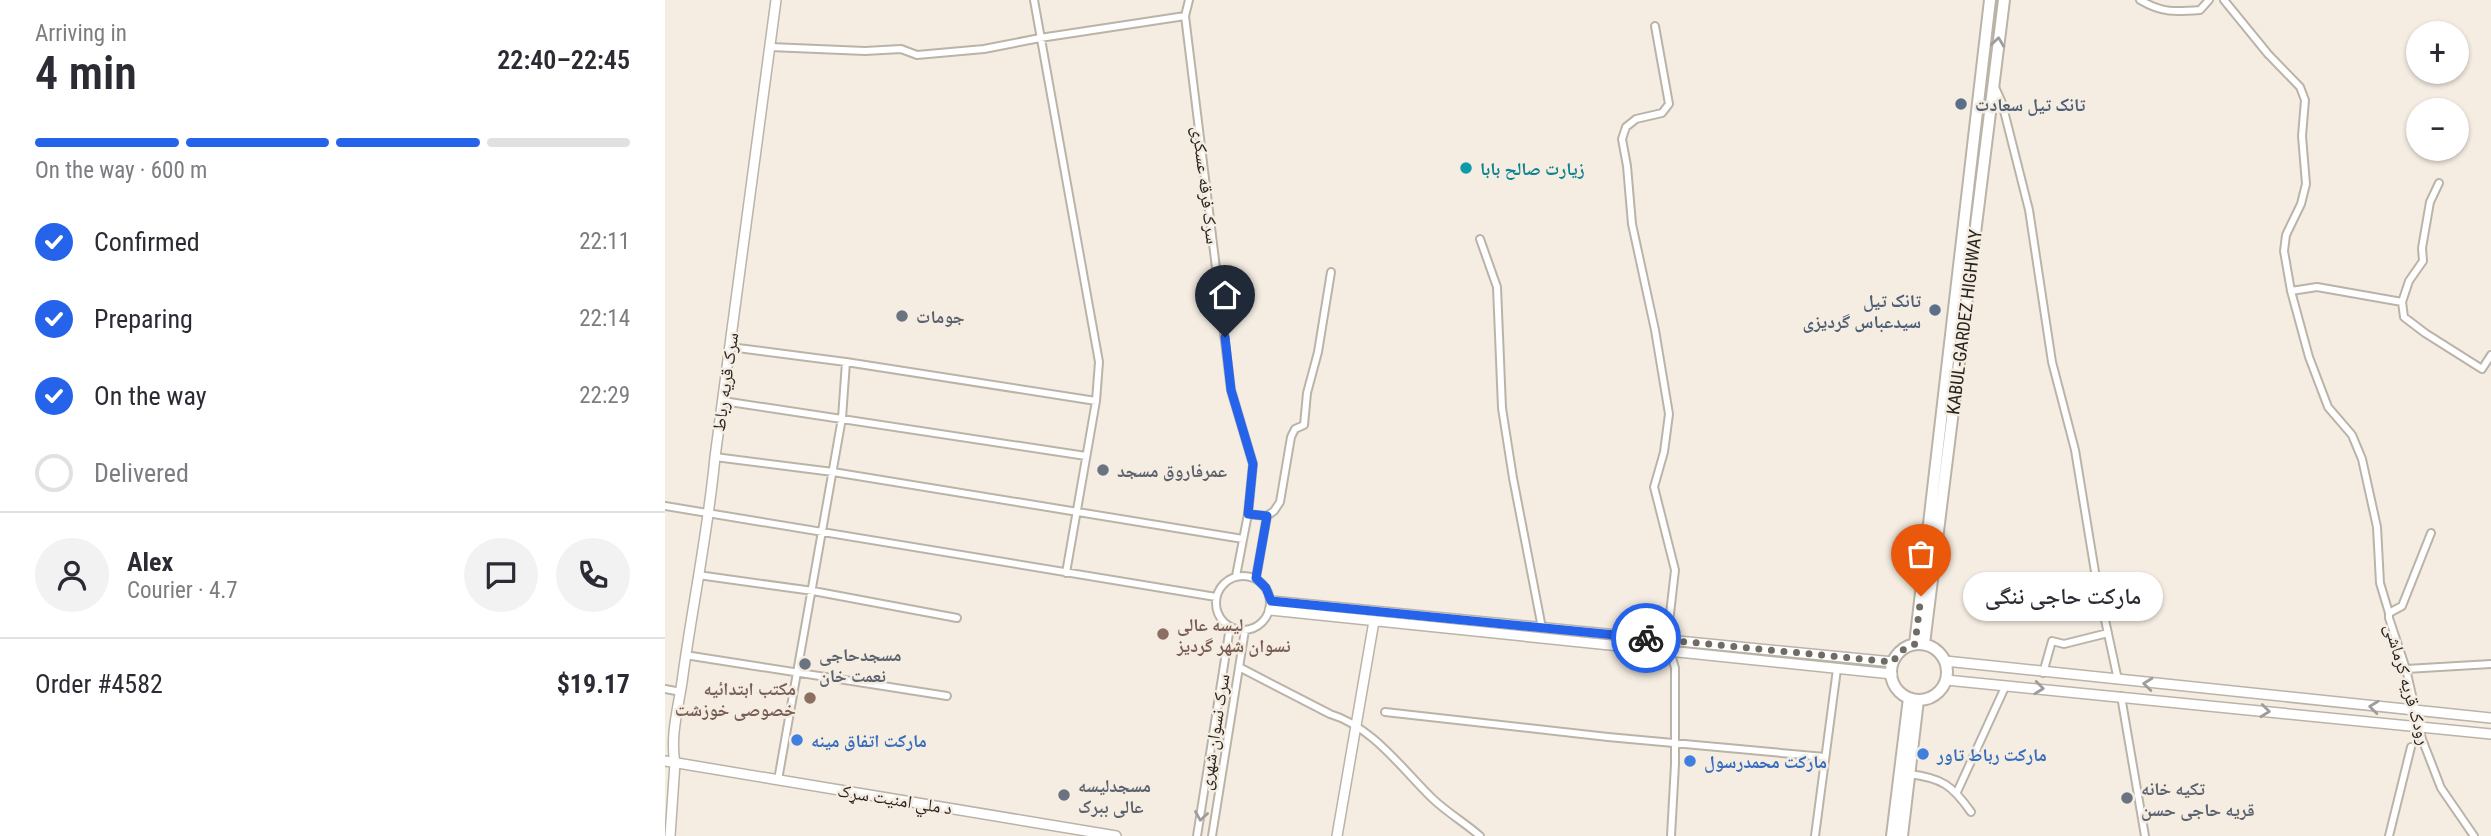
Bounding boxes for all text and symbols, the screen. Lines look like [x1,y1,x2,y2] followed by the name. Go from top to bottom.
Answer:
[35,20,127,47] text: Arriving in
[2406,21,2469,161] map controls
[2406,21,2469,84] button: +
[1990,36,2005,47] one-way arrow
[497,45,630,75] text: 22:40–22:45
[35,46,137,100] text: 4 min
[1975,94,2086,116] place label: تانک تیل سعادت
[1953,96,1969,112] marker: تانک تیل سعادت
[2406,98,2469,161] button: −
[1187,125,1224,245] street label: سرک فرقه عسکری
[35,157,207,184] text: On the way · 600 m
[1480,158,1585,181] place label: زیارت صالح بابا
[1458,160,1474,176] marker: زیارت صالح بابا
[35,223,73,261] icon: check
[94,227,200,257] text: Confirmed
[579,228,630,255] text: 22:11
[1942,228,1986,416] street label: KABUL-GARDEZ HIGHWAY
[1195,265,1255,337] pin
[1206,276,1244,314] icon: home
[1803,290,1921,333] place label: تانک تیل سیدعباس گردیزی
[35,300,73,338] icon: check
[1927,302,1943,318] marker: تانک تیل سیدعباس گردیزی
[94,304,193,334] text: Preparing
[579,305,630,332] text: 22:14
[916,306,965,327] place label: جومات
[894,308,910,324] marker: جومات
[708,331,743,433] street label: سرک قریه رباط
[35,377,73,415] icon: check
[94,381,207,411] text: On the way
[579,382,630,409] text: 22:29
[94,458,189,488] text: Delivered
[1117,460,1227,482] place label: عمرفاروق مسجد
[1095,462,1111,478] marker: عمرفاروق مسجد
[1891,524,1951,596] pin
[1902,535,1940,573] icon: bag
[35,538,109,612] button: person
[464,538,538,612] button: chat
[556,538,630,612] button: phone
[127,547,173,577] text: Alex
[1963,572,2163,620] callout: مارکت حاجی ننگی
[127,577,238,604] text: Courier · 4.7
[1985,583,2141,610] text: مارکت حاجی ننگی
[1611,603,1681,673] courier
[1176,614,1291,657] place label: لیسه عالی نسوان شهر گردیز
[1627,619,1665,657] icon: bike
[2380,621,2435,747] street label: رودک قریه کرماشی
[1155,626,1171,642] marker: لیسه عالی نسوان شهر گردیز
[819,644,902,687] place label: مسجدحاجی نعمت خان
[797,656,813,672] marker: مسجدحاجی نعمت خان
[35,669,163,699] text: Order #4582
[557,669,630,699] text: $19.17
[1194,672,1235,792] street label: سرک نسوان شهری
[2142,676,2154,691] one-way arrow
[675,678,796,721] place label: مکتب ابتدائیه خصوصی خوزشت
[2034,680,2045,695] one-way arrow
[802,690,818,706] marker: مکتب ابتدائیه خصوصی خوزشت
[2369,699,2380,714] one-way arrow
[2260,703,2271,718] one-way arrow
[811,730,927,752] place label: مارکت اتفاق مینه
[789,732,805,748] marker: مارکت اتفاق مینه
[1936,744,2047,765] place label: مارکت رباط تاور
[1915,746,1931,762] marker: مارکت رباط تاور
[1704,751,1827,773] place label: مارکت محمدرسول
[1682,753,1698,769] marker: مارکت محمدرسول
[1078,775,1151,818] place label: مسجدلیسه عالی ببرک
[2141,778,2255,821] place label: تکیه خانه قریه حاجی حسن
[835,780,954,823] street label: د ملي امنیت سړک
[1056,787,1072,803] marker: مسجدلیسه عالی ببرک
[2119,790,2135,806] marker: تکیه خانه قریه حاجی حسن
[1193,810,1208,822] one-way arrow

